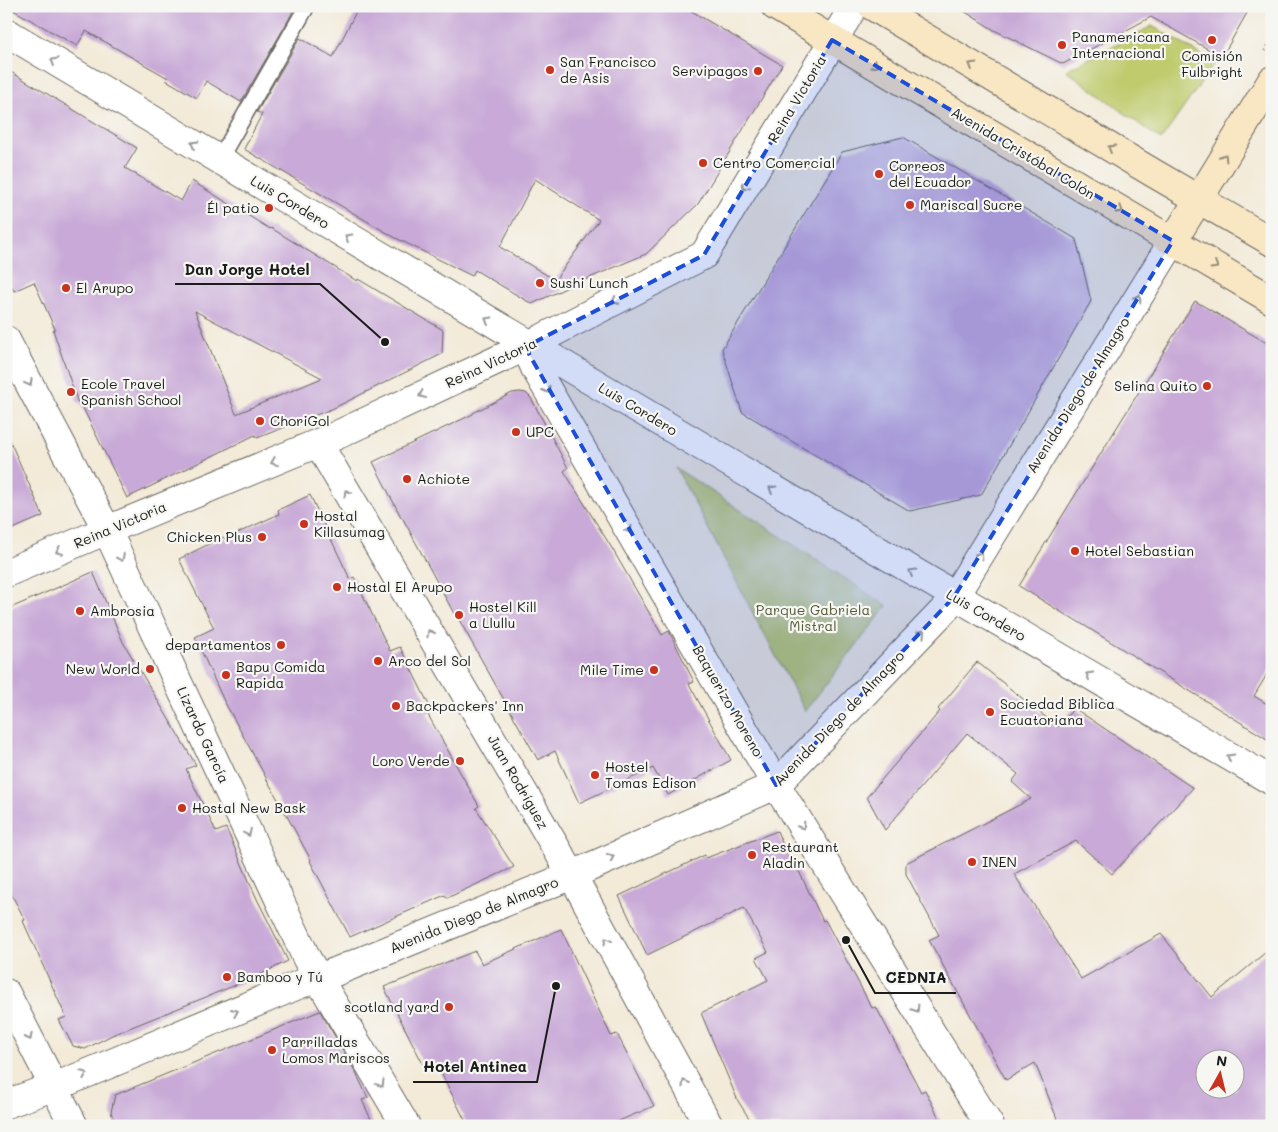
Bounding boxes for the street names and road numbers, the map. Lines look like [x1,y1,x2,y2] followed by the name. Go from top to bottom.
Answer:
[763,51,830,146] street label: Reina Victoria
[948,102,1099,203] street label: Avenida Cristóbal Colón
[247,171,333,233] street label: Luis Cordero
[1022,313,1133,476] street label: Avenida Diego de Almagro
[442,333,540,392] street label: Reina Victoria
[595,378,681,440] street label: Luis Cordero
[71,496,169,553] street label: Reina Victoria
[943,584,1029,645] street label: Luis Cordero
[689,642,768,760] street label: Baquerizo Moreno
[769,646,908,789] street label: Avenida Diego de Almagro
[173,683,234,786] street label: Lizardo García
[484,731,553,833] street label: Juan Rodríguez
[387,872,561,957] street label: Avenida Diego de Almagro

